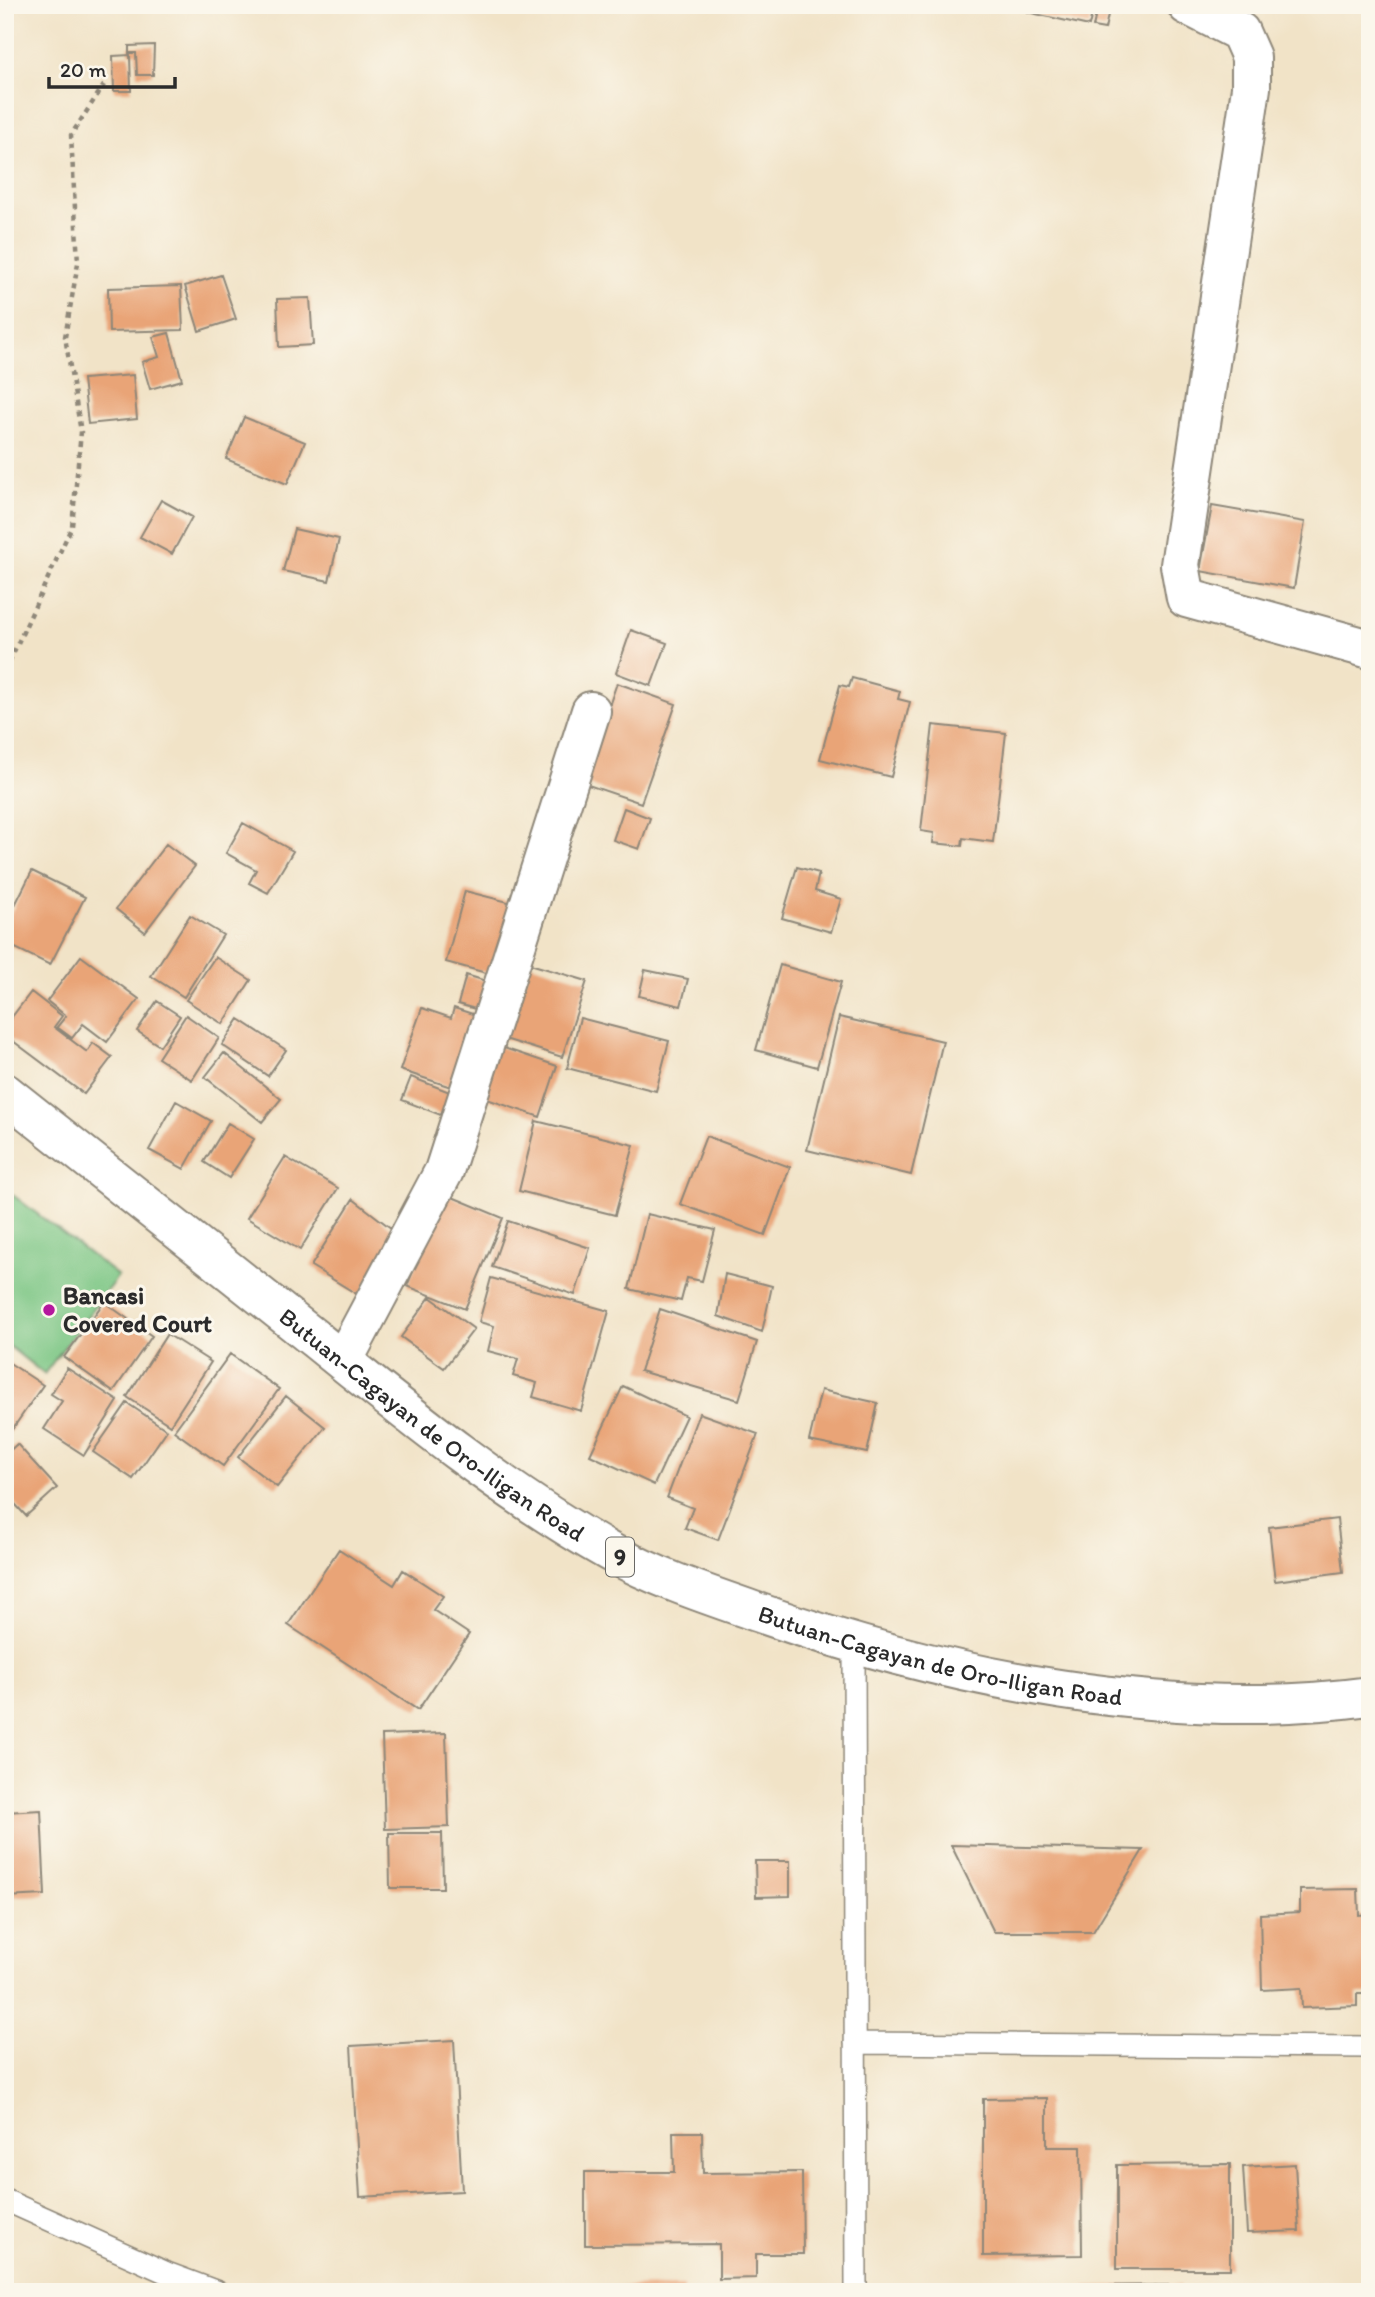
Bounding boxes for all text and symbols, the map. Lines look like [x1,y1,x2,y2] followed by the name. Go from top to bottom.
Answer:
[49,46,175,90] scale bar
[60,57,107,82] text: 20 m
[63,1281,212,1338] place label: Bancasi Covered Court
[274,1301,590,1548] street label: Butuan-Cagayan de Oro-Iligan Road
[41,1302,57,1318] marker: Bancasi Covered Court
[606,1538,634,1576] road number: 9
[755,1599,1124,1711] street label: Butuan-Cagayan de Oro-Iligan Road

